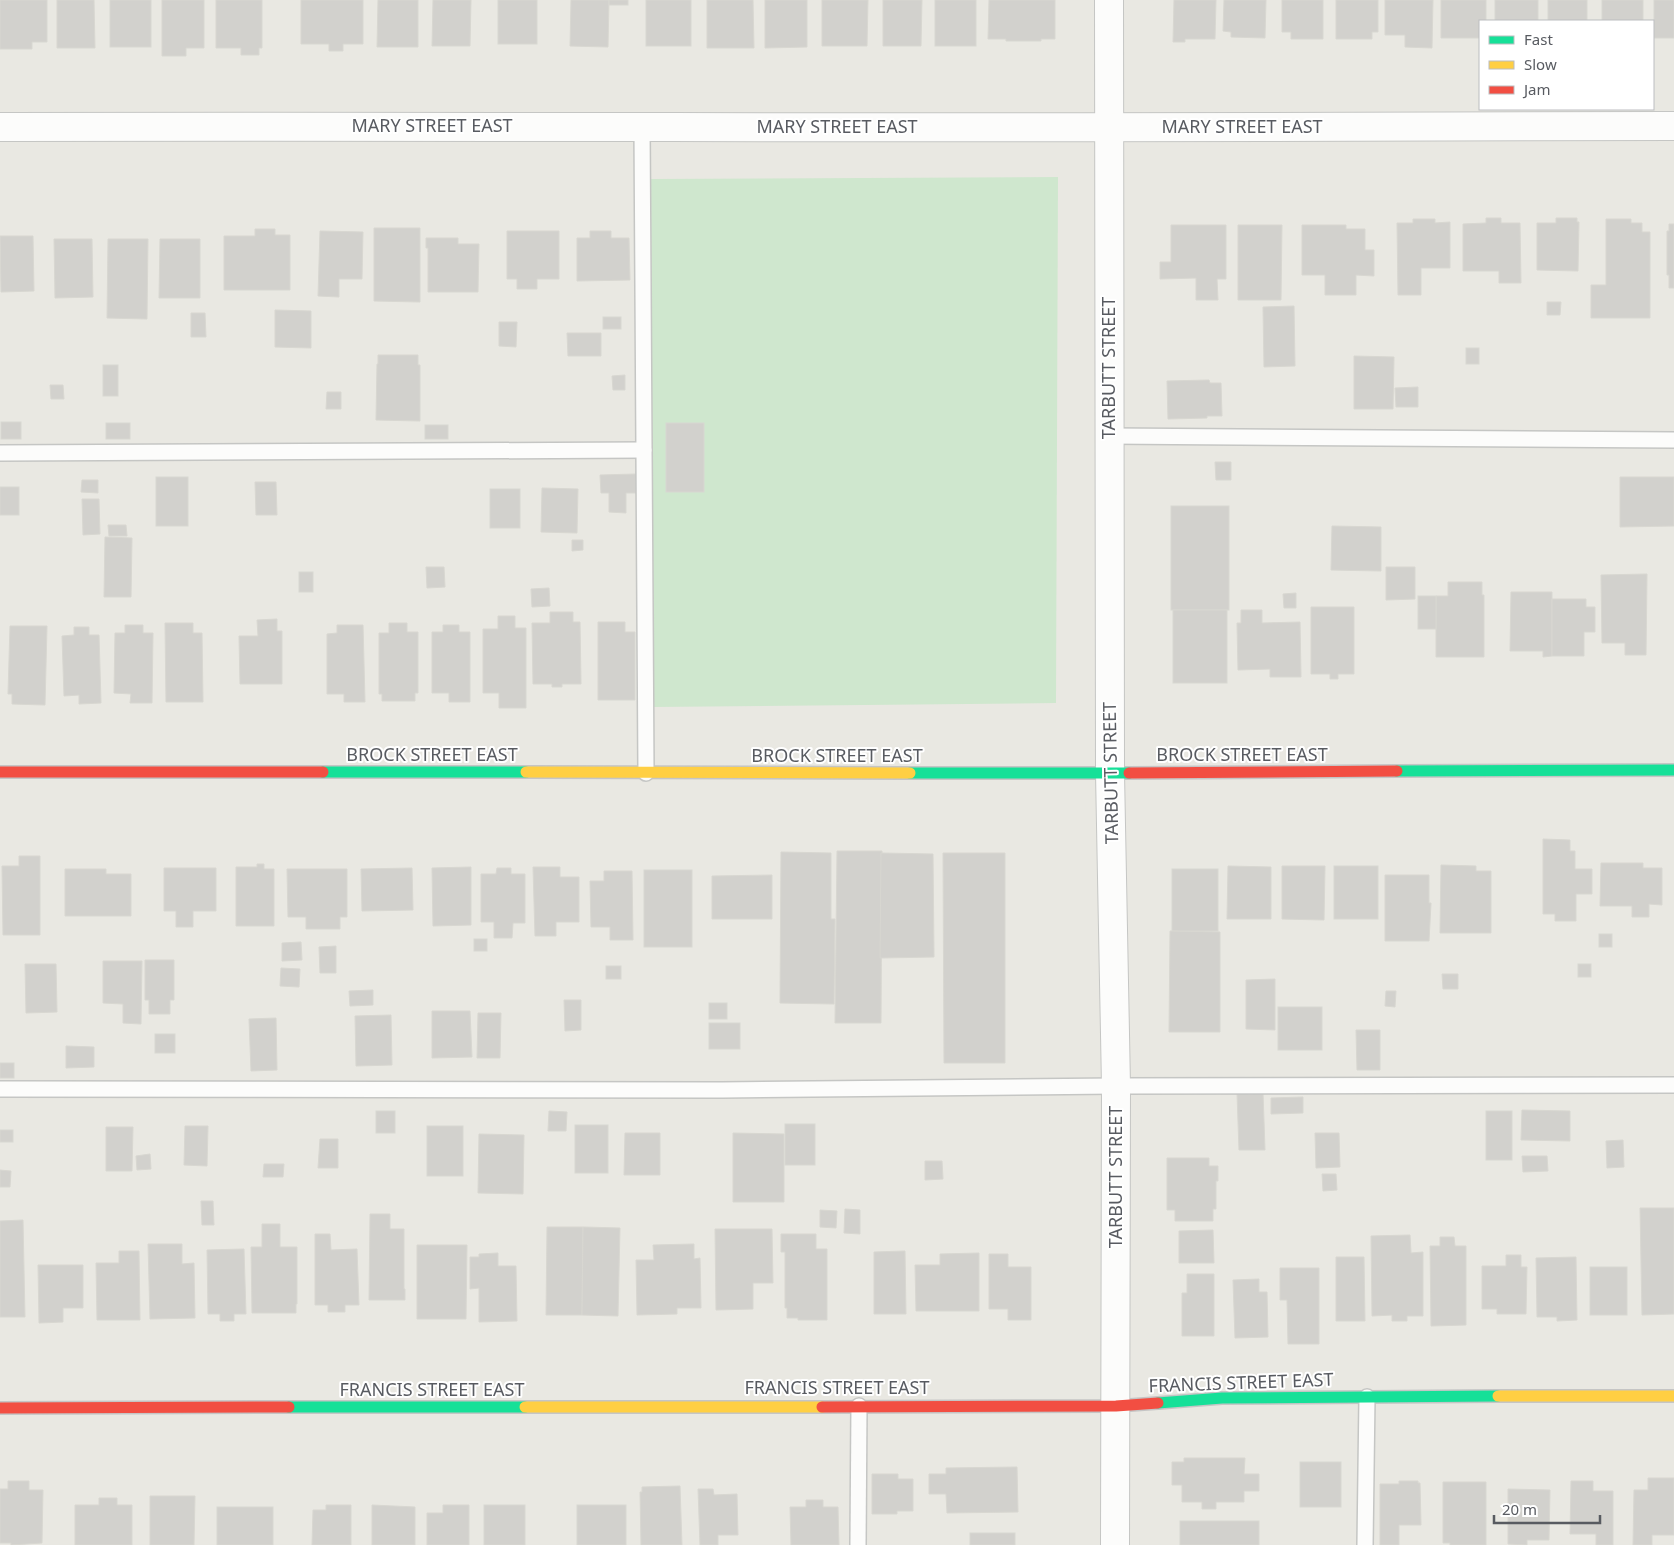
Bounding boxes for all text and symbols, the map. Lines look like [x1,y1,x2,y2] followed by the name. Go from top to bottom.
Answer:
[1479,20,1654,110] legend
[1524,29,1553,49] text: Fast
[1524,54,1557,74] text: Slow
[1522,79,1551,99] text: Jam
[351,113,513,137] street label: MARY STREET EAST
[756,114,918,138] street label: MARY STREET EAST
[1161,114,1323,138] street label: MARY STREET EAST
[1096,297,1120,439] street label: TARBUTT STREET
[1097,702,1123,844] street label: TARBUTT STREET
[346,742,518,766] street label: BROCK STREET EAST
[1156,742,1328,766] street label: BROCK STREET EAST
[751,743,923,767] street label: BROCK STREET EAST
[1103,1106,1127,1248] street label: TARBUTT STREET
[1148,1367,1334,1397] street label: FRANCIS STREET EAST
[745,1375,929,1399] street label: FRANCIS STREET EAST
[340,1377,524,1401] street label: FRANCIS STREET EAST
[1494,1492,1600,1524] scale bar
[1502,1499,1537,1519] text: 20 m

